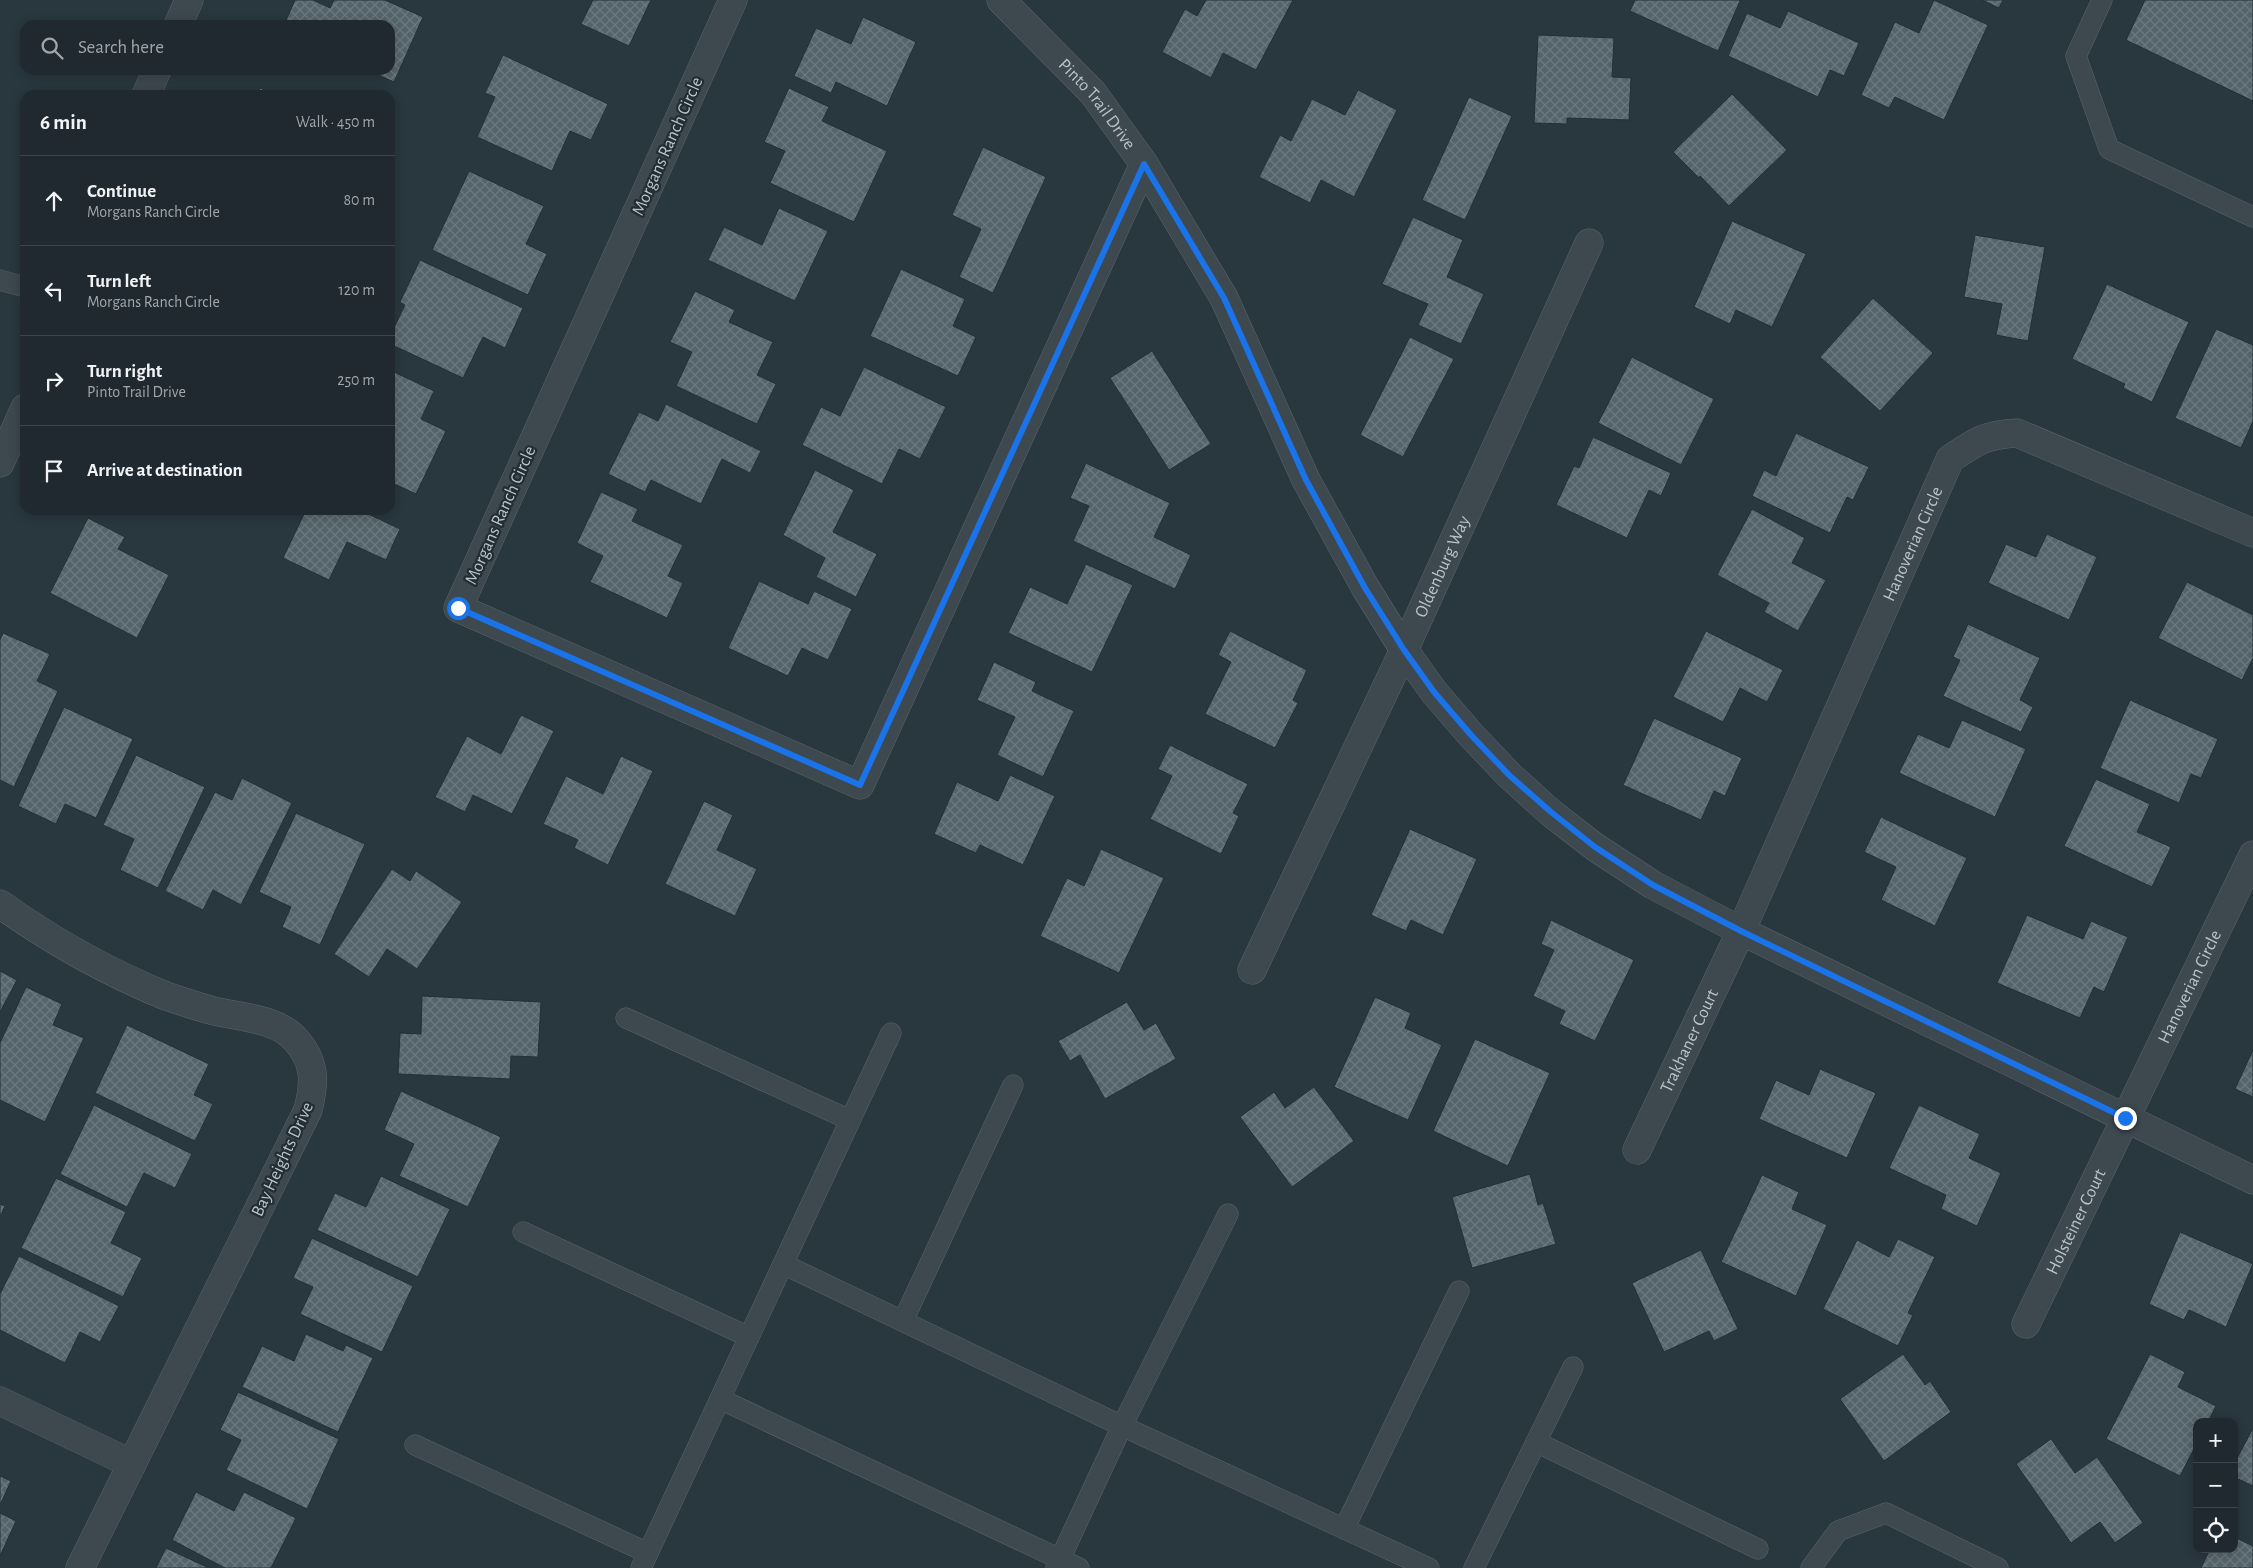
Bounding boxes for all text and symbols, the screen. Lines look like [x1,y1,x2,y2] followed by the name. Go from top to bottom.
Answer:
[20,20,395,75] search box
[38,34,66,62] icon: search
[78,38,164,57] text: Search here
[1055,56,1138,153] street label: Pinto Trail Drive
[629,75,707,218] street label: Morgans Ranch Circle
[40,112,87,133] text: 6 min
[296,114,375,130] text: Walk · 450 m
[87,182,156,201] text: Continue
[40,187,68,215] icon: ahead
[344,192,375,208] text: 80 m
[87,204,220,220] text: Morgans Ranch Circle
[87,272,151,291] text: Turn left
[40,277,68,305] icon: left
[338,282,375,298] text: 120 m
[87,294,220,310] text: Morgans Ranch Circle
[87,362,162,381] text: Turn right
[40,367,68,395] icon: right
[337,372,375,388] text: 250 m
[87,384,186,400] text: Pinto Trail Drive
[462,444,540,587] street label: Morgans Ranch Circle
[40,457,68,485] icon: arrive
[87,461,243,480] text: Arrive at destination
[1880,484,1947,604] street label: Hanoverian Circle
[1412,513,1474,621] street label: Oldenburg Way
[447,597,470,620] route start
[2155,927,2225,1046] street label: Hanoverian Circle
[1658,986,1722,1096] street label: Trakhaner Court
[249,1099,317,1219] street label: Bay Heights Drive
[2114,1107,2137,1130] route end
[2043,1166,2110,1277] street label: Holsteiner Court
[2193,1418,2238,1553] map controls
[2193,1418,2238,1463] button: +
[2193,1463,2238,1508] button: −
[2193,1508,2238,1553] button: locate

